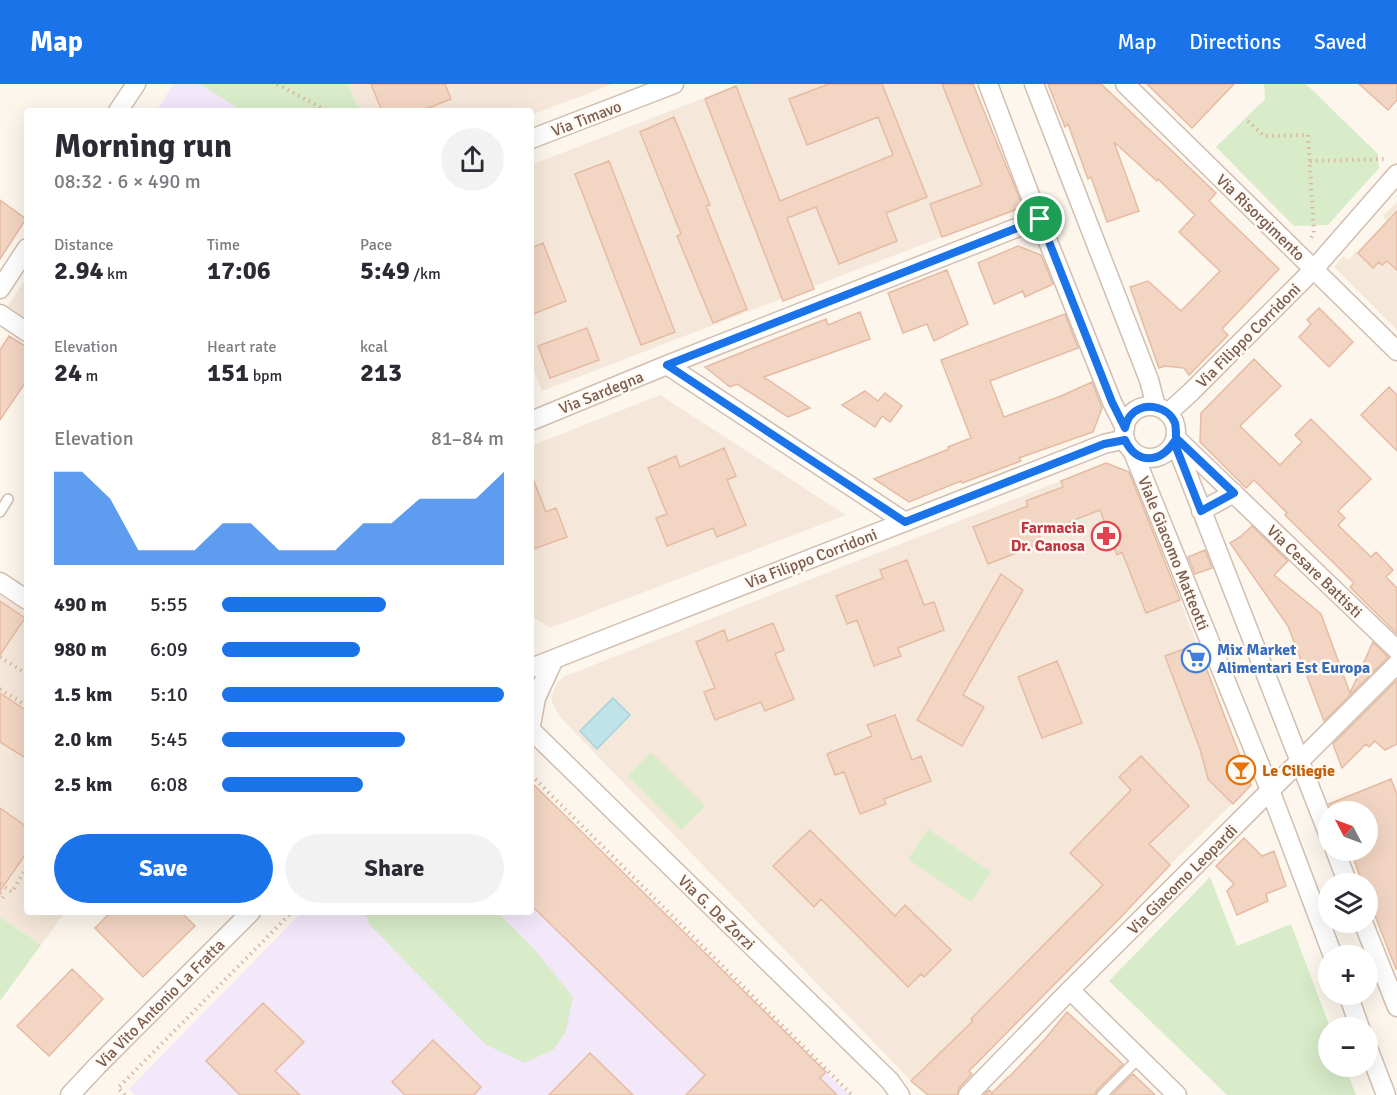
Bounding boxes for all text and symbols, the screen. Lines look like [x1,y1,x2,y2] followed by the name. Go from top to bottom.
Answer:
[30,25,83,59] text: Map
[1118,29,1156,55] text: Map
[1189,29,1281,55] text: Directions
[1314,29,1367,55] text: Saved
[549,96,624,141] street label: Via Timavo
[54,126,232,167] text: Morning run
[441,128,504,191] button: share
[54,169,201,194] text: 08:32 · 6 × 490 m
[1212,170,1309,265] street label: Via Risorgimento
[1014,193,1065,244] pin
[1023,202,1056,235] icon: arrive
[54,235,114,255] text: Distance
[207,235,240,255] text: Time
[360,235,392,255] text: Pace
[54,255,104,287] text: 2.94
[207,255,271,287] text: 17:06
[360,255,410,287] text: 5:49
[104,264,128,284] text: km
[410,264,441,284] text: /km
[1192,279,1305,392] street label: Via Filippo Corridoni
[54,337,118,357] text: Elevation
[207,337,276,357] text: Heart rate
[360,337,388,357] text: kcal
[54,357,82,389] text: 24
[207,357,249,389] text: 151
[360,357,402,389] text: 213
[82,366,98,386] text: m
[249,366,282,386] text: bpm
[556,367,647,419] street label: Via Sardegna
[54,426,134,451] text: Elevation
[431,426,504,451] text: 81–84 m
[1133,473,1213,633] street label: Viale Giacomo Matteotti
[1011,518,1085,556] place label: Farmacia Dr. Canosa
[1090,520,1122,552] pharmacy icon: Farmacia Dr. Canosa
[1262,521,1366,622] street label: Via Cesare Battisti
[743,525,880,593] street label: Via Filippo Corridoni
[54,592,107,617] text: 490 m
[150,592,188,617] text: 5:55
[54,637,107,662] text: 980 m
[150,637,188,662] text: 6:09
[1217,640,1370,678] place label: Mix Market Alimentari Est Europa
[1180,642,1212,674] supermarket icon: Mix Market Alimentari Est Europa
[54,682,112,707] text: 1.5 km
[150,682,188,707] text: 5:10
[54,727,112,752] text: 2.0 km
[150,727,188,752] text: 5:45
[1225,754,1257,786] bar icon: Le Ciliegie
[1262,761,1335,781] place label: Le Ciliegie
[54,772,112,797] text: 2.5 km
[150,772,188,797] text: 6:08
[1318,801,1378,861] north arrow
[1318,801,1378,1077] map controls
[1123,820,1242,939] street label: Via Giacomo Leopardi
[54,834,273,903] button: Save
[285,834,504,903] button: Share
[674,871,759,954] street label: Via G. De Zorzi
[1318,873,1378,933] button: layers
[92,935,229,1072] street label: Via Vito Antonio La Fratta
[1318,945,1378,1005] button: +
[1318,1017,1378,1077] button: −

